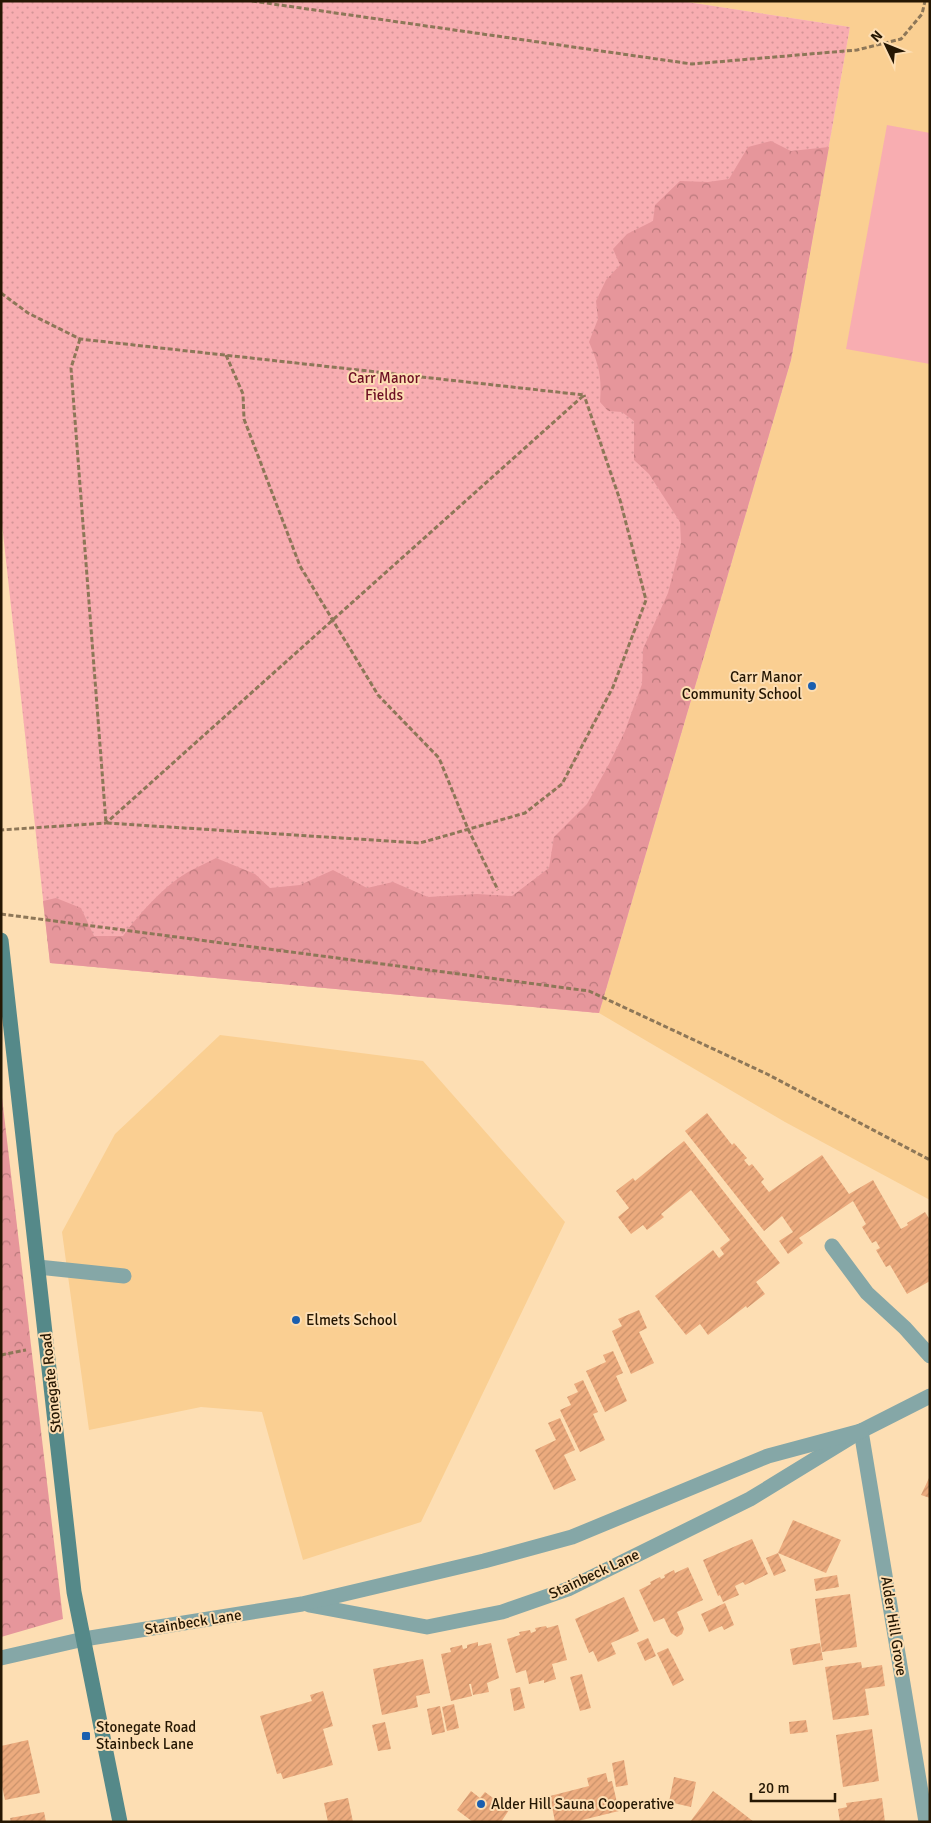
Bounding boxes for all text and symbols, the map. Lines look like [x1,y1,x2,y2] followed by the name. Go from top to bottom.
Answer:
[861,20,911,70] north arrow
[867,27,886,46] text: N
[348,369,421,404] park label: Carr Manor Fields
[682,668,802,703] place label: Carr Manor Community School
[806,680,818,692] marker: Carr Manor Community School
[306,1311,397,1329] place label: Elmets School
[290,1314,302,1326] marker: Elmets School
[37,1332,65,1434] street label: Stonegate Road
[546,1545,642,1603] street label: Stainbeck Lane
[877,1575,911,1677] street label: Alder Hill Grove
[143,1605,243,1639] street label: Stainbeck Lane
[96,1718,196,1753] place label: Stonegate Road Stainbeck Lane
[80,1730,92,1742] marker: Stonegate Road Stainbeck Lane
[751,1770,835,1802] scale bar
[758,1779,789,1797] text: 20 m
[491,1795,674,1813] place label: Alder Hill Sauna Cooperative
[475,1798,487,1810] marker: Alder Hill Sauna Cooperative

